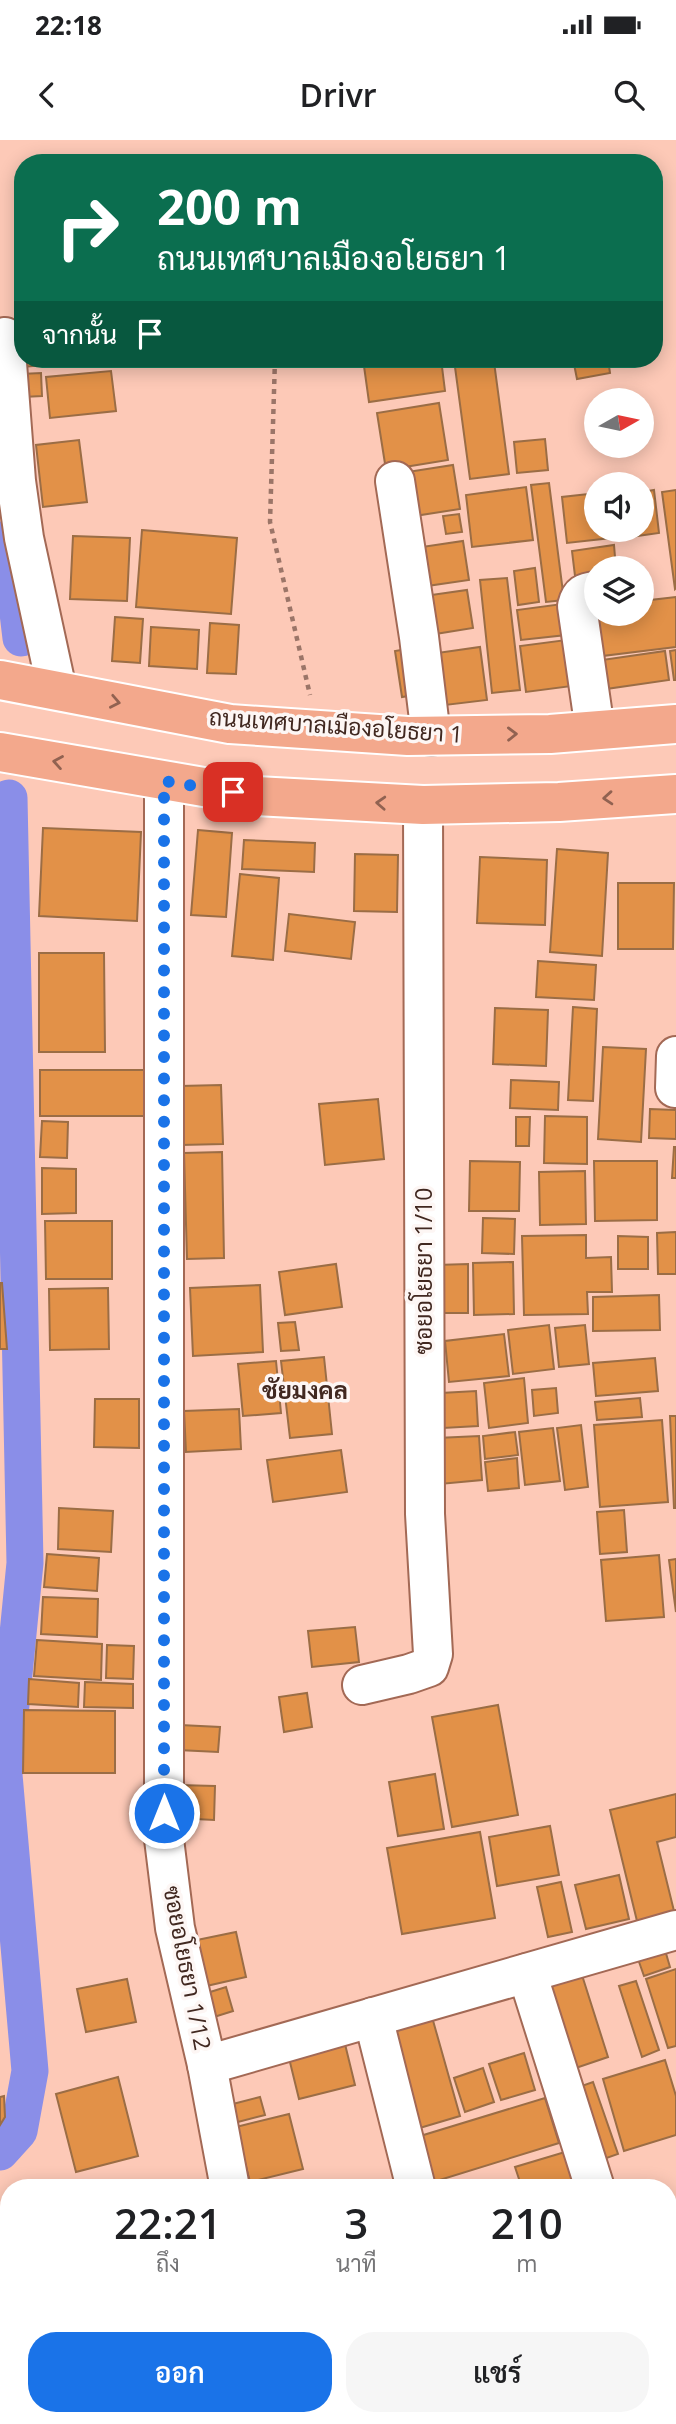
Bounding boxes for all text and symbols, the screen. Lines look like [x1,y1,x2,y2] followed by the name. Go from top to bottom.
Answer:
[35,7,102,43] text: 22:18
[299,73,377,116] text: Drivr
[28,76,66,114] icon: back
[610,76,648,114] icon: search
[157,173,302,239] text: 200 m
[42,182,133,273] icon: right
[157,236,511,279] text: ถนนเทศบาลเมืองอโยธยา 1
[131,315,169,353] icon: arrive
[42,316,117,352] text: จากนั้น
[584,388,654,458] north arrow
[584,388,654,626] map controls
[584,472,654,542] button: sound
[584,556,654,626] button: layers
[109,693,121,708] one-way arrow
[208,700,464,750] street label: ถนนเทศบาลเมืองอโยธยา 1
[506,727,517,742] one-way arrow
[52,755,64,770] one-way arrow
[203,762,263,822] pin
[214,773,252,811] icon: arrive
[602,791,613,806] one-way arrow
[375,796,386,811] one-way arrow
[407,1188,439,1354] street label: ซอยอโยธยา 1/10
[262,1373,348,1406] district label: ชัยมงคล
[127,1776,201,1850] position arrow
[156,1883,220,2053] street label: ซอยอโยธยา 1/12
[114,2194,222,2251] text: 22:21
[344,2194,368,2251] text: 3
[491,2194,563,2251] text: 210
[156,2247,180,2279] text: ถึง
[336,2247,377,2279] text: นาที
[516,2247,538,2279] text: m
[28,2332,332,2412] button: ออก
[346,2332,649,2412] button: แชร์

